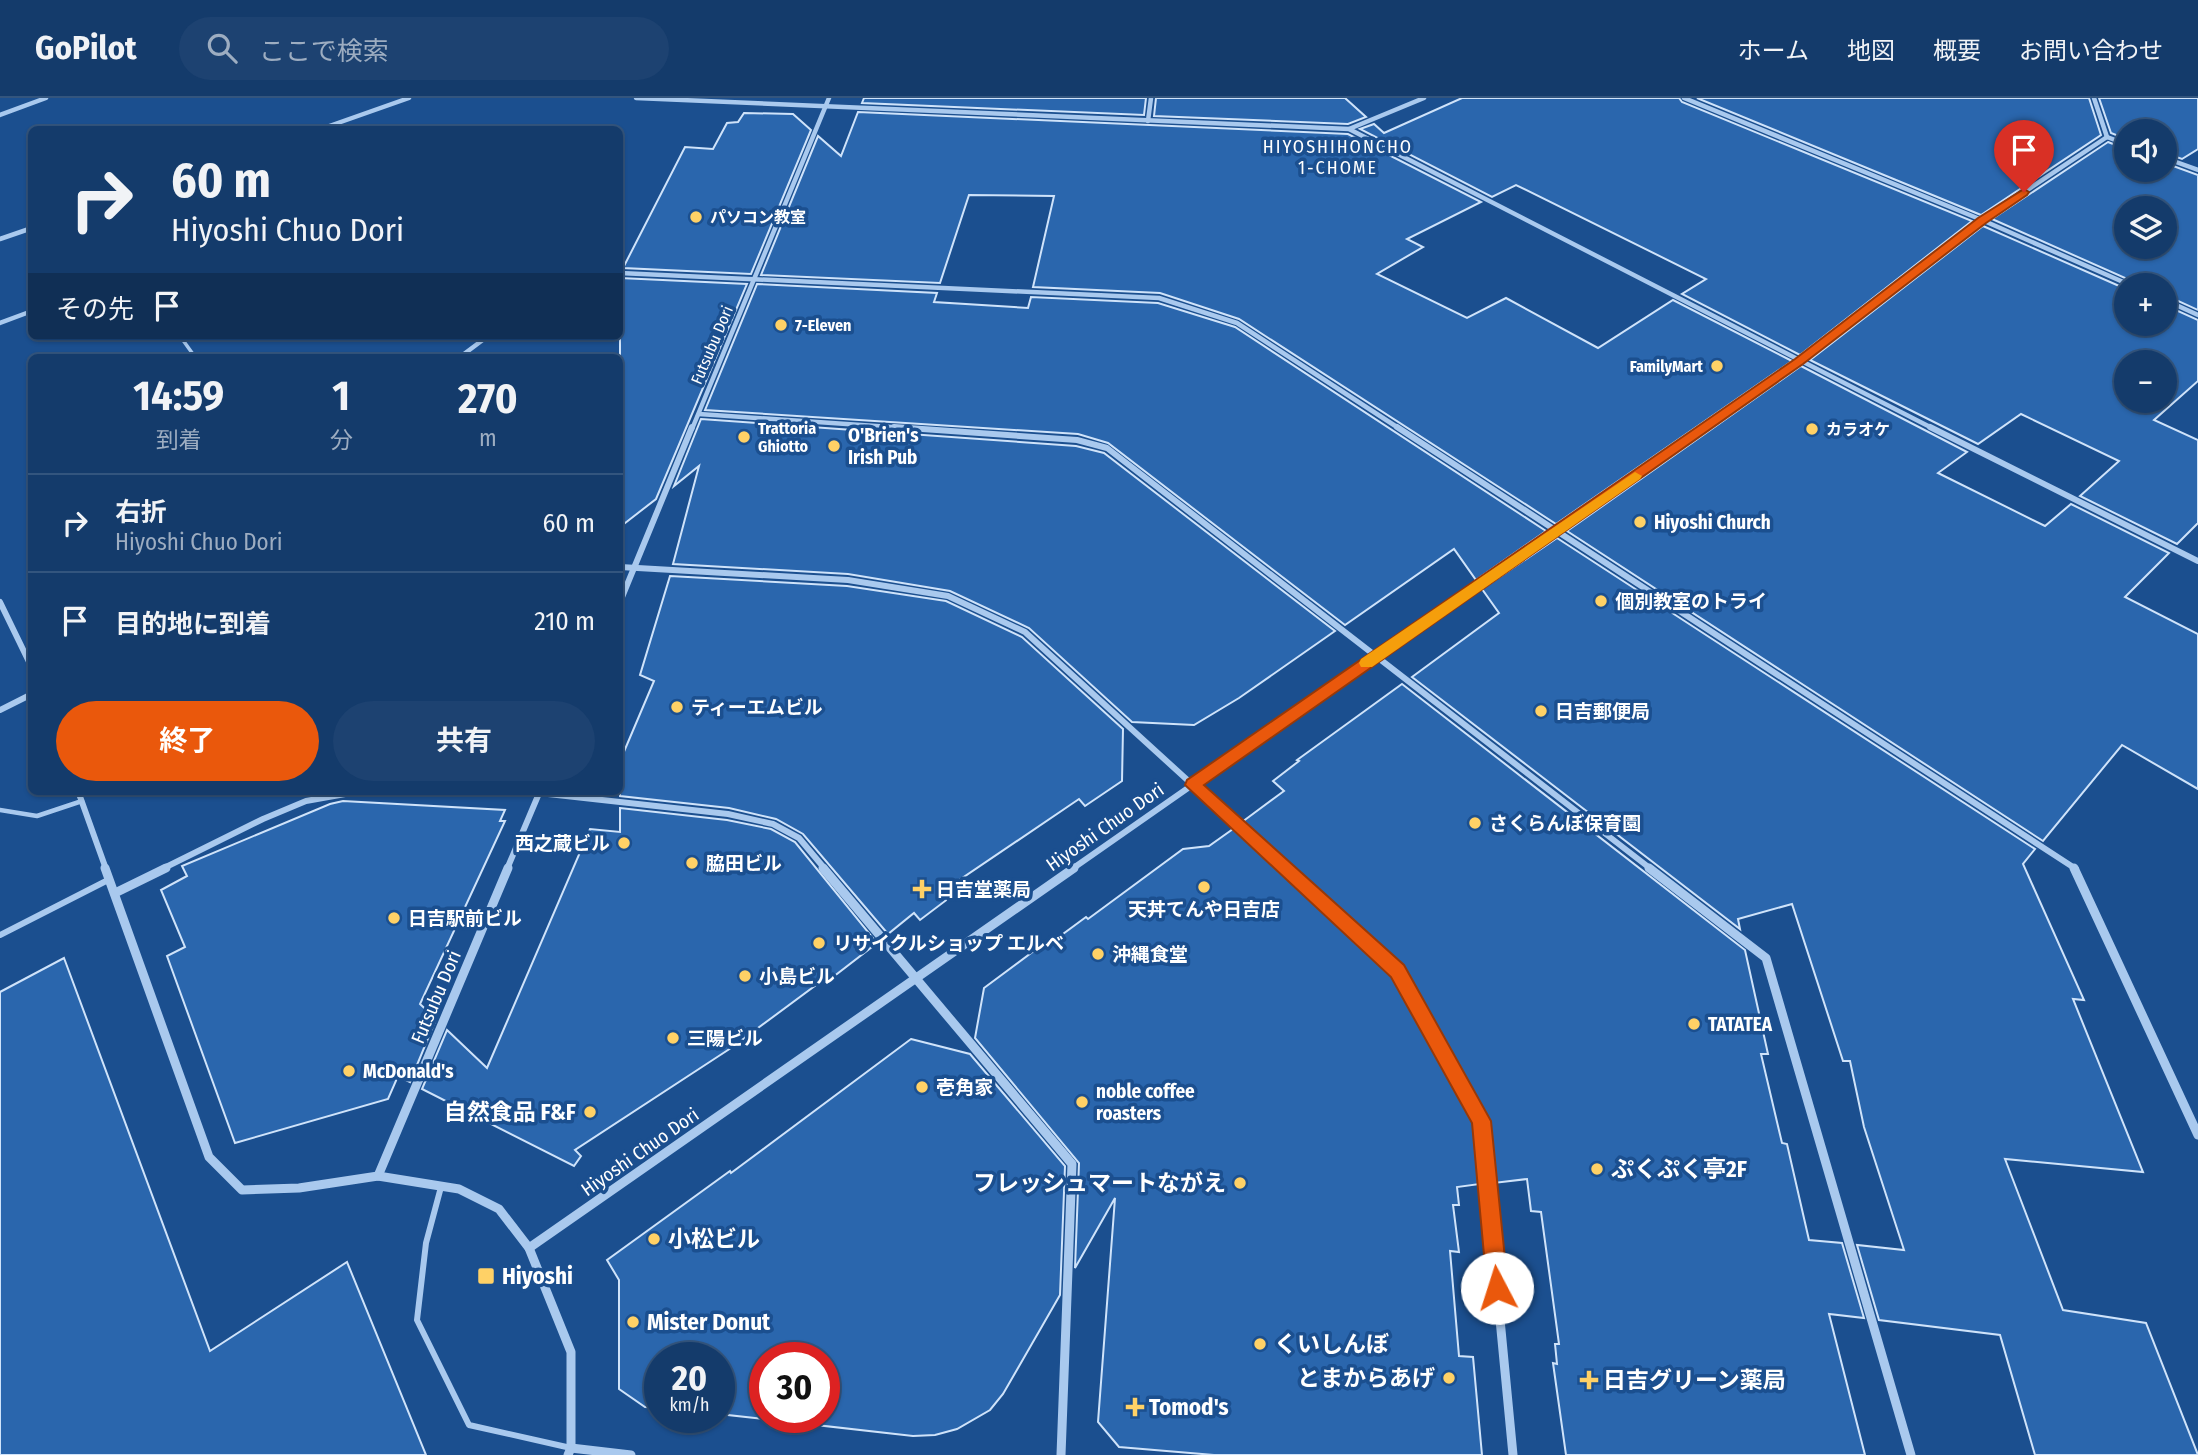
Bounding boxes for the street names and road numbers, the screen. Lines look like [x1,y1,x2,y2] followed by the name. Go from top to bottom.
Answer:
[687,303,737,387] street label: Futsubu Dori
[1042,778,1168,876] street label: Hiyoshi Chuo Dori
[406,947,466,1047] street label: Futsubu Dori
[577,1103,703,1201] street label: Hiyoshi Chuo Dori

